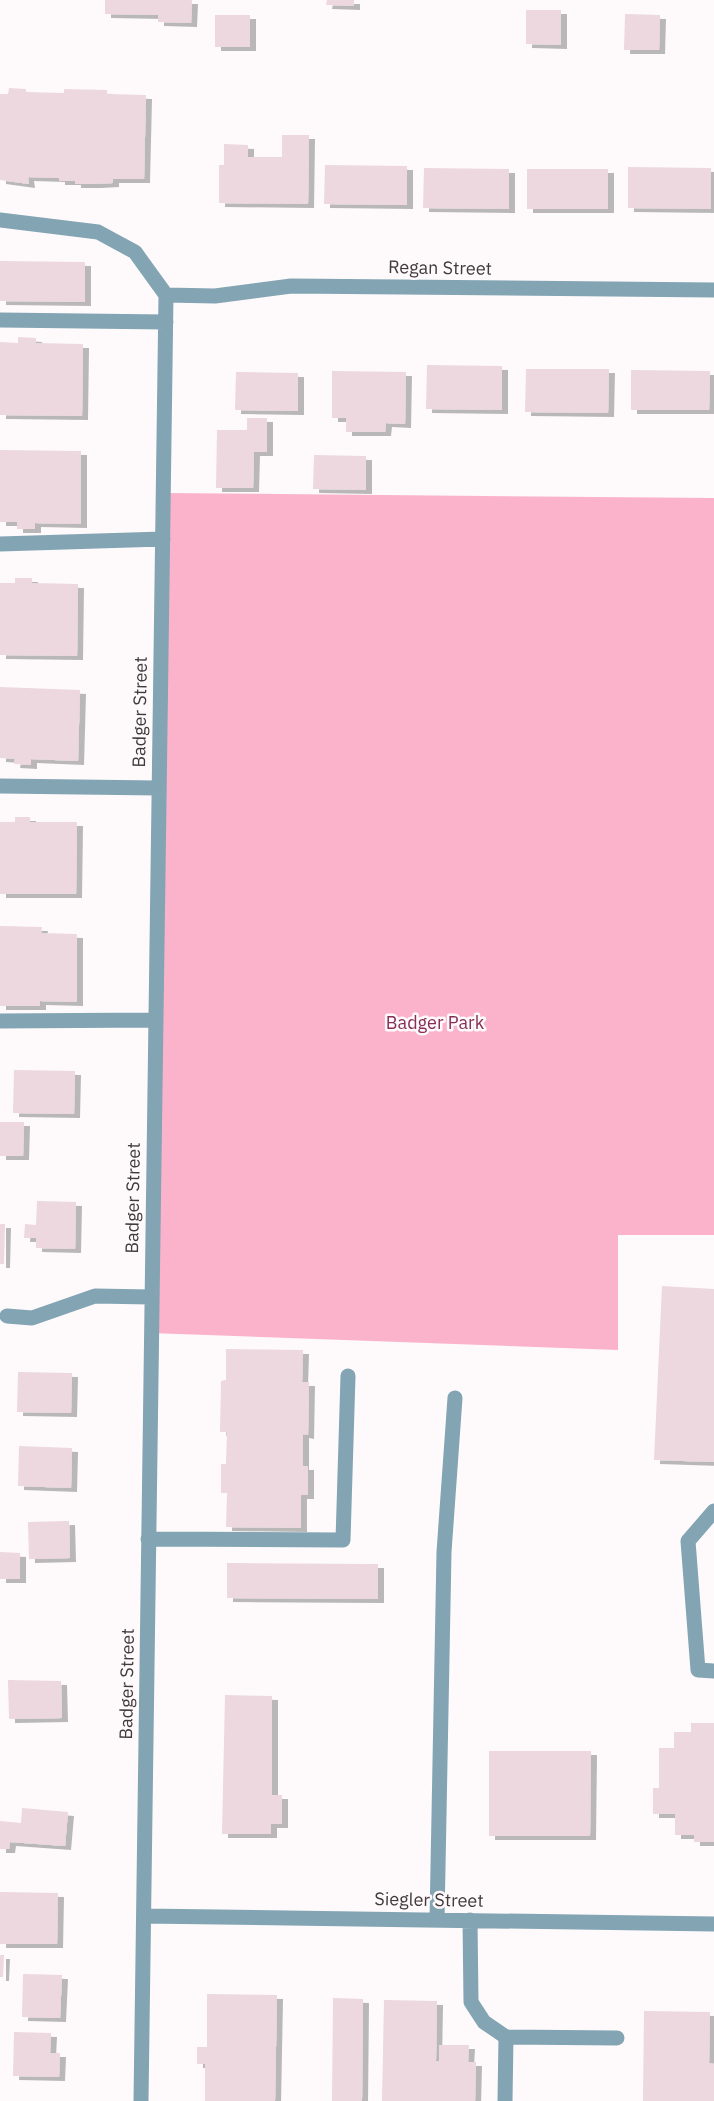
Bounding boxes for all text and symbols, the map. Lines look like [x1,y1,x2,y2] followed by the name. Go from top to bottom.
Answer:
[388,255,492,280] street label: Regan Street
[127,656,152,768] street label: Badger Street
[386,1011,485,1034] park label: Badger Park
[120,1142,145,1254] street label: Badger Street
[114,1628,139,1740] street label: Badger Street
[374,1887,484,1912] street label: Siegler Street

